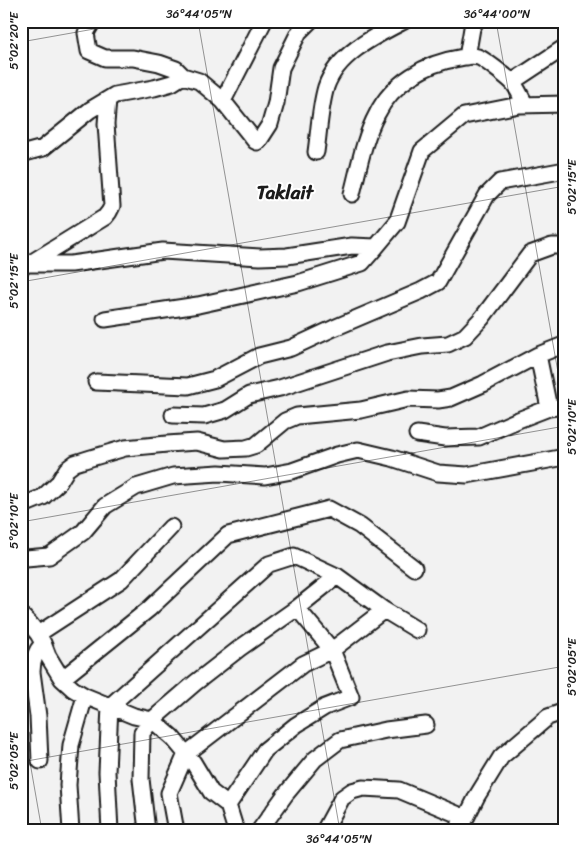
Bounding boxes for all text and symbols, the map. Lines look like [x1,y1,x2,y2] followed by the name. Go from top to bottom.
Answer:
[166,3,233,25] text: 36°44'05"N
[464,3,531,25] text: 36°44'00"N
[3,11,25,70] text: 5°02'20"E
[561,158,583,215] text: 5°02'15"E
[257,176,315,209] district label: Taklait
[3,252,25,309] text: 5°02'15"E
[561,398,583,455] text: 5°02'10"E
[3,492,25,549] text: 5°02'10"E
[561,637,583,696] text: 5°02'05"E
[3,731,25,790] text: 5°02'05"E
[306,828,373,850] text: 36°44'05"N

